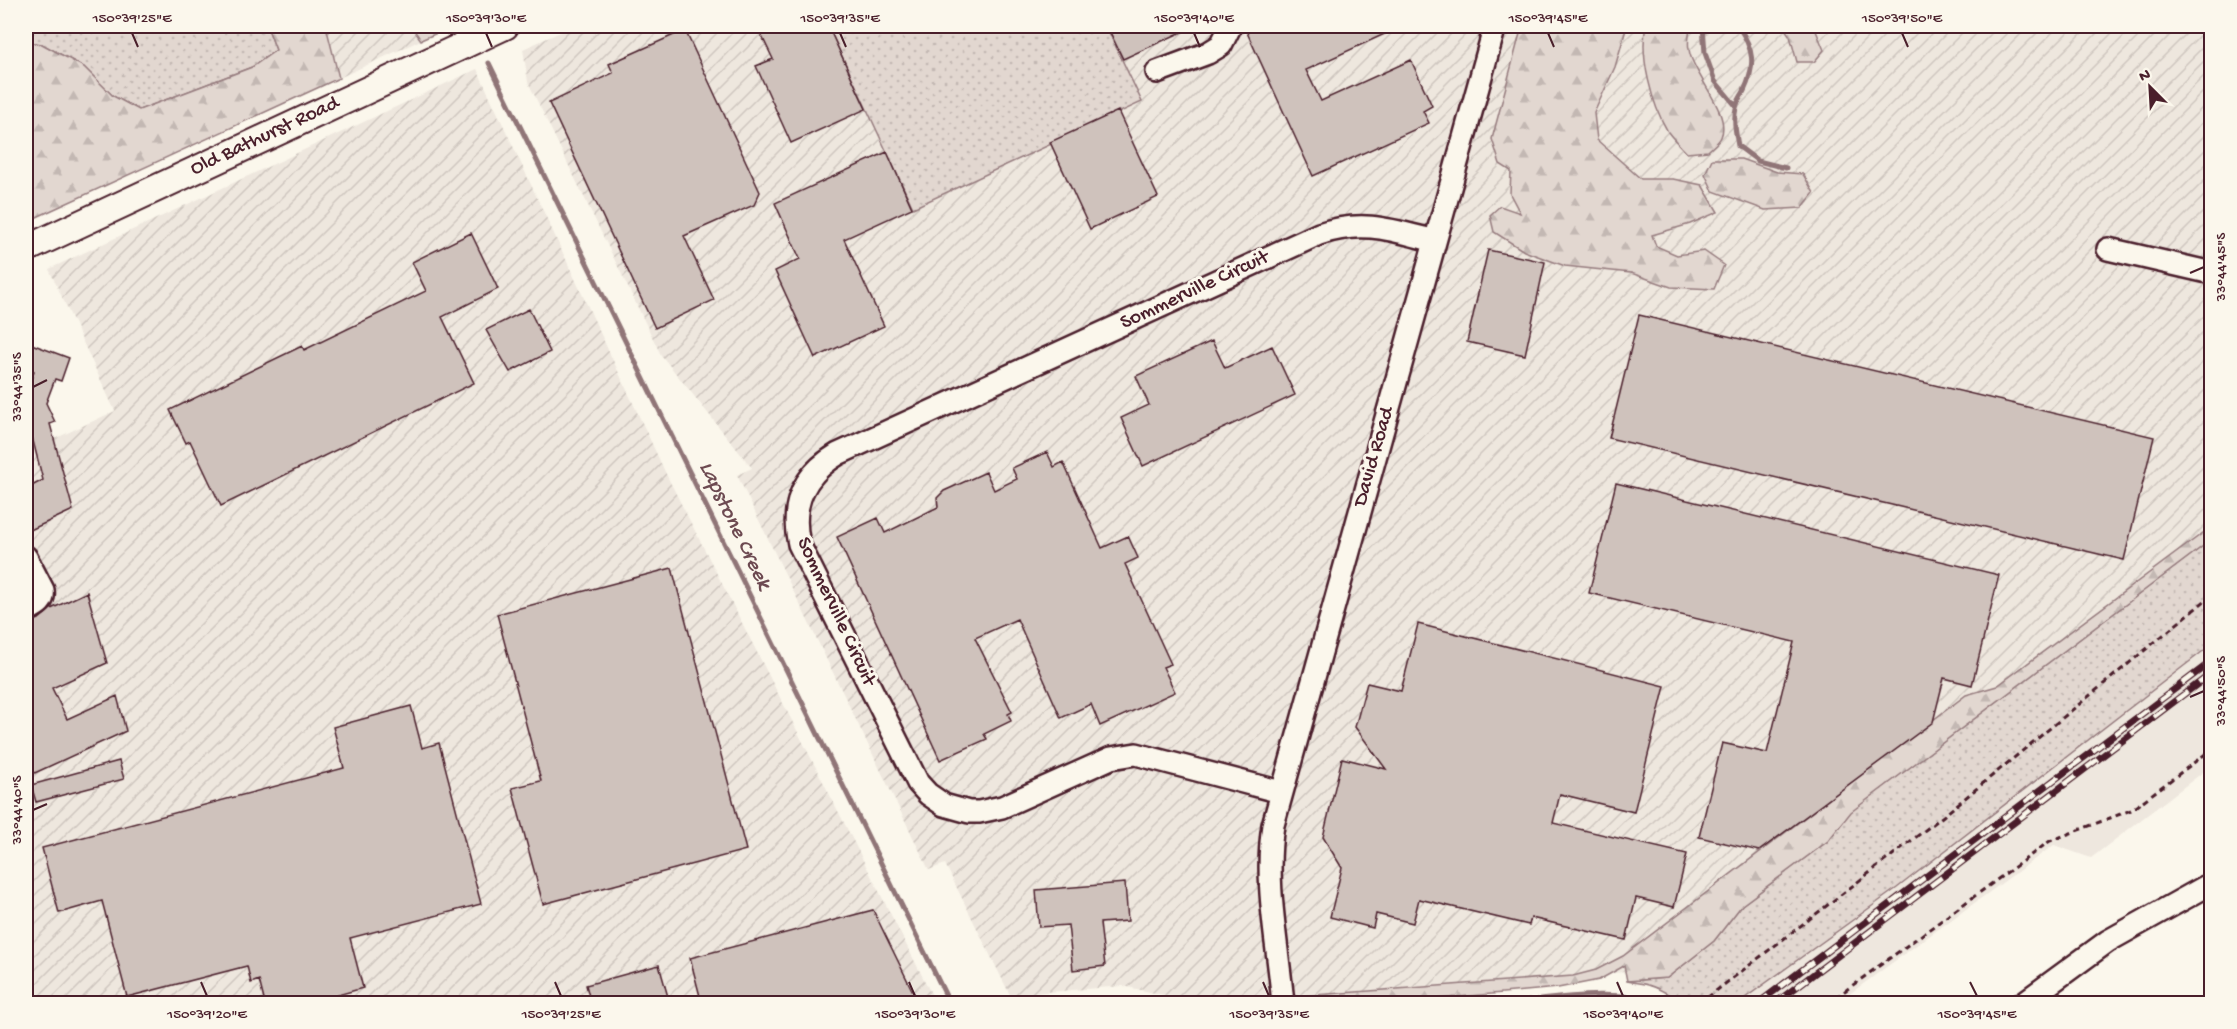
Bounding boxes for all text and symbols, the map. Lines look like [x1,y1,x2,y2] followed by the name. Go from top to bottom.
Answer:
[91,10,172,28] text: 150°39'25"E
[445,10,527,28] text: 150°39'30"E
[799,10,880,28] text: 150°39'35"E
[1153,10,1234,28] text: 150°39'40"E
[1508,10,1588,28] text: 150°39'45"E
[1861,10,1943,28] text: 150°39'50"E
[2120,57,2180,117] north arrow
[2137,65,2154,87] text: N
[187,91,345,182] street label: Old Bathurst Road
[2213,233,2231,302] text: 33°44'45"S
[1117,245,1275,336] street label: Sommerville Circuit
[9,352,27,423] text: 33°44'35"S
[1348,403,1402,512] street label: David Road
[692,458,777,596] water label: Lapstone Creek
[790,534,881,692] street label: Sommerville Circuit
[2213,656,2231,727] text: 33°44'50"S
[9,775,27,846] text: 33°44'40"S
[166,1006,248,1024] text: 150°39'20"E
[520,1006,601,1024] text: 150°39'25"E
[874,1006,956,1024] text: 150°39'30"E
[1228,1006,1309,1024] text: 150°39'35"E
[1582,1006,1663,1024] text: 150°39'40"E
[1937,1006,2017,1024] text: 150°39'45"E

